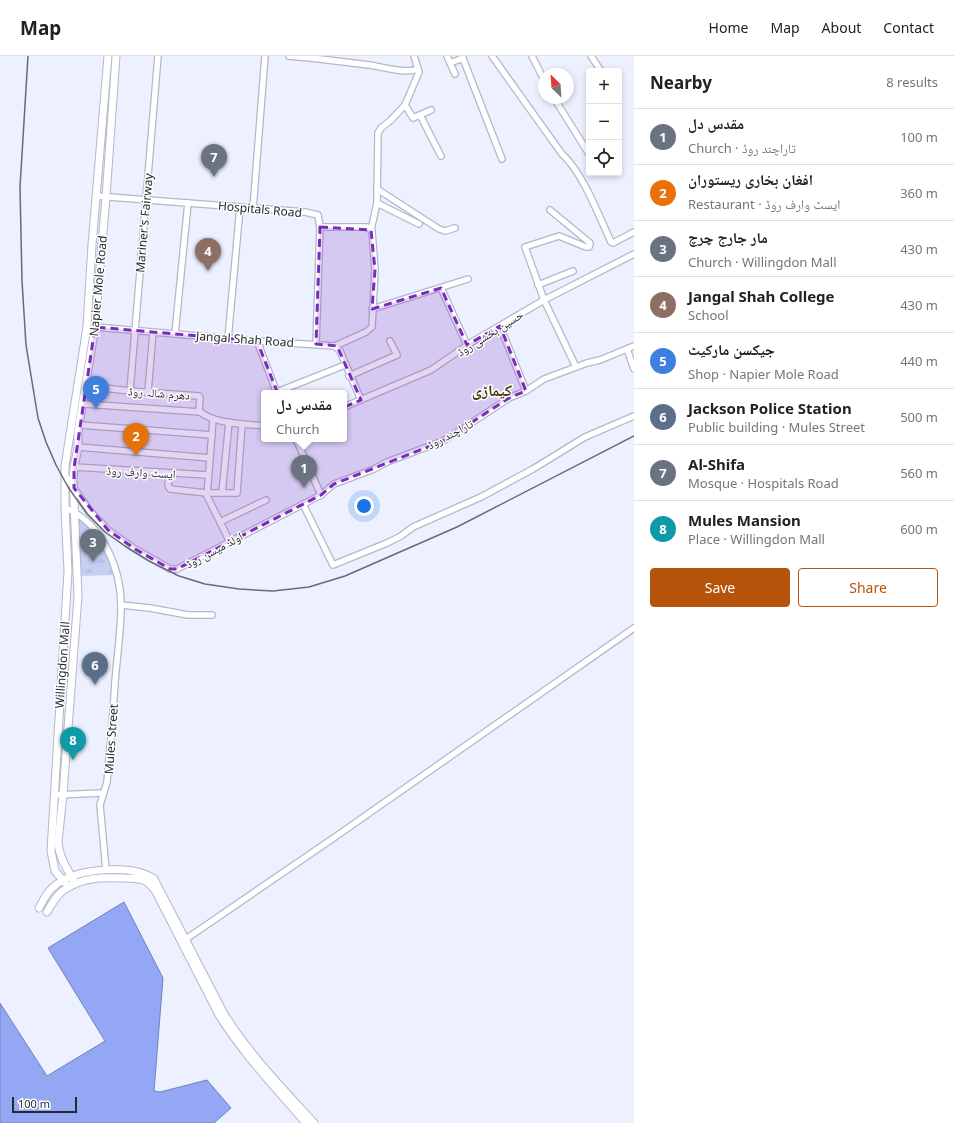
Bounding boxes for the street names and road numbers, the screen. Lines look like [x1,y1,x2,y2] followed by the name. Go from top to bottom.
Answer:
[131,172,157,273] street label: Mariner's Fairway
[217,197,303,221] street label: Hospitals Road
[85,235,111,337] street label: Napier Mole Road
[453,305,527,360] street label: حسین بخشی روڈ
[195,327,294,351] street label: Jangal Shah Road
[127,382,191,404] street label: دھرم شالہ روڈ
[424,415,476,453] street label: تاراچند روڈ
[106,462,176,482] street label: ایسٹ وارف روڈ
[182,528,246,572] street label: اولڈ میسن روڈ
[50,621,74,709] street label: Willingdon Mall
[100,703,122,775] street label: Mules Street

